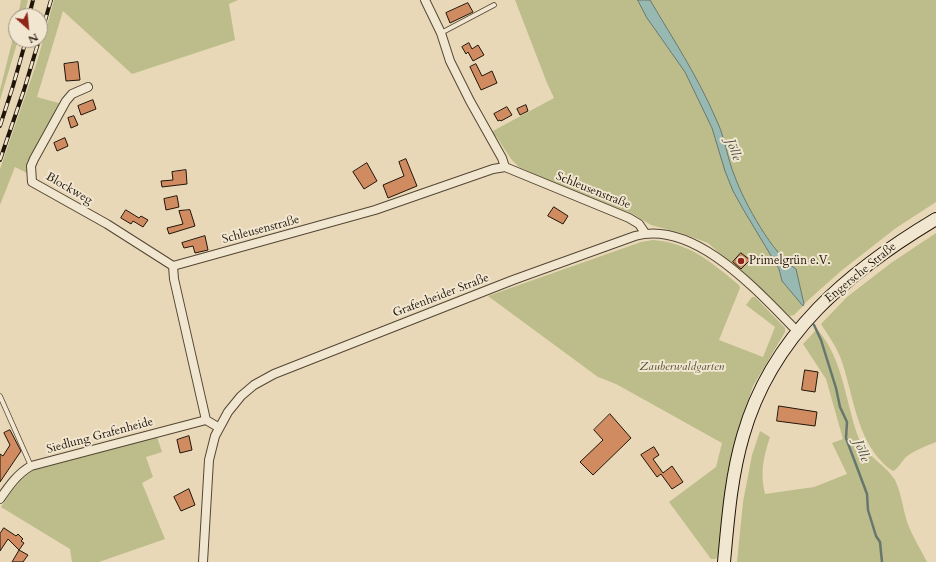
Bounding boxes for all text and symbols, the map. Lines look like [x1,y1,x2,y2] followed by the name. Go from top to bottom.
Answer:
[8,8,48,48] north arrow
[26,29,41,47] text: N
[722,137,744,163] water label: Jölle
[553,169,633,213] street label: Schleusenstraße
[43,170,95,208] street label: Blockweg
[221,213,301,247] street label: Schleusenstraße
[822,240,900,306] street label: Engersche Straße
[749,254,831,268] place label: Primelgrün e.V.
[736,256,746,266] marker: Primelgrün e.V.
[391,271,491,321] street label: Grafenheider Straße
[640,360,724,374] park label: Zauberwaldgarten
[45,415,155,457] street label: Siedlung Grafenheide
[850,438,872,464] water label: Jölle

